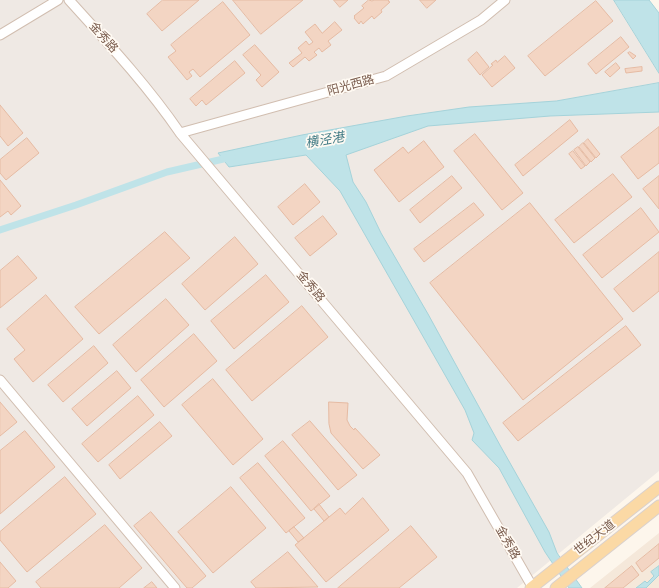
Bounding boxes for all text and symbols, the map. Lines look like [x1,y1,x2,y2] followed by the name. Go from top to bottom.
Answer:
[86,20,120,56] street label: 金秀路
[326,73,376,99] street label: 阳光西路
[304,130,346,152] water label: 横泾港
[293,269,327,305] street label: 金秀路
[572,518,618,558] street label: 世纪大道
[492,524,522,562] street label: 金秀路

